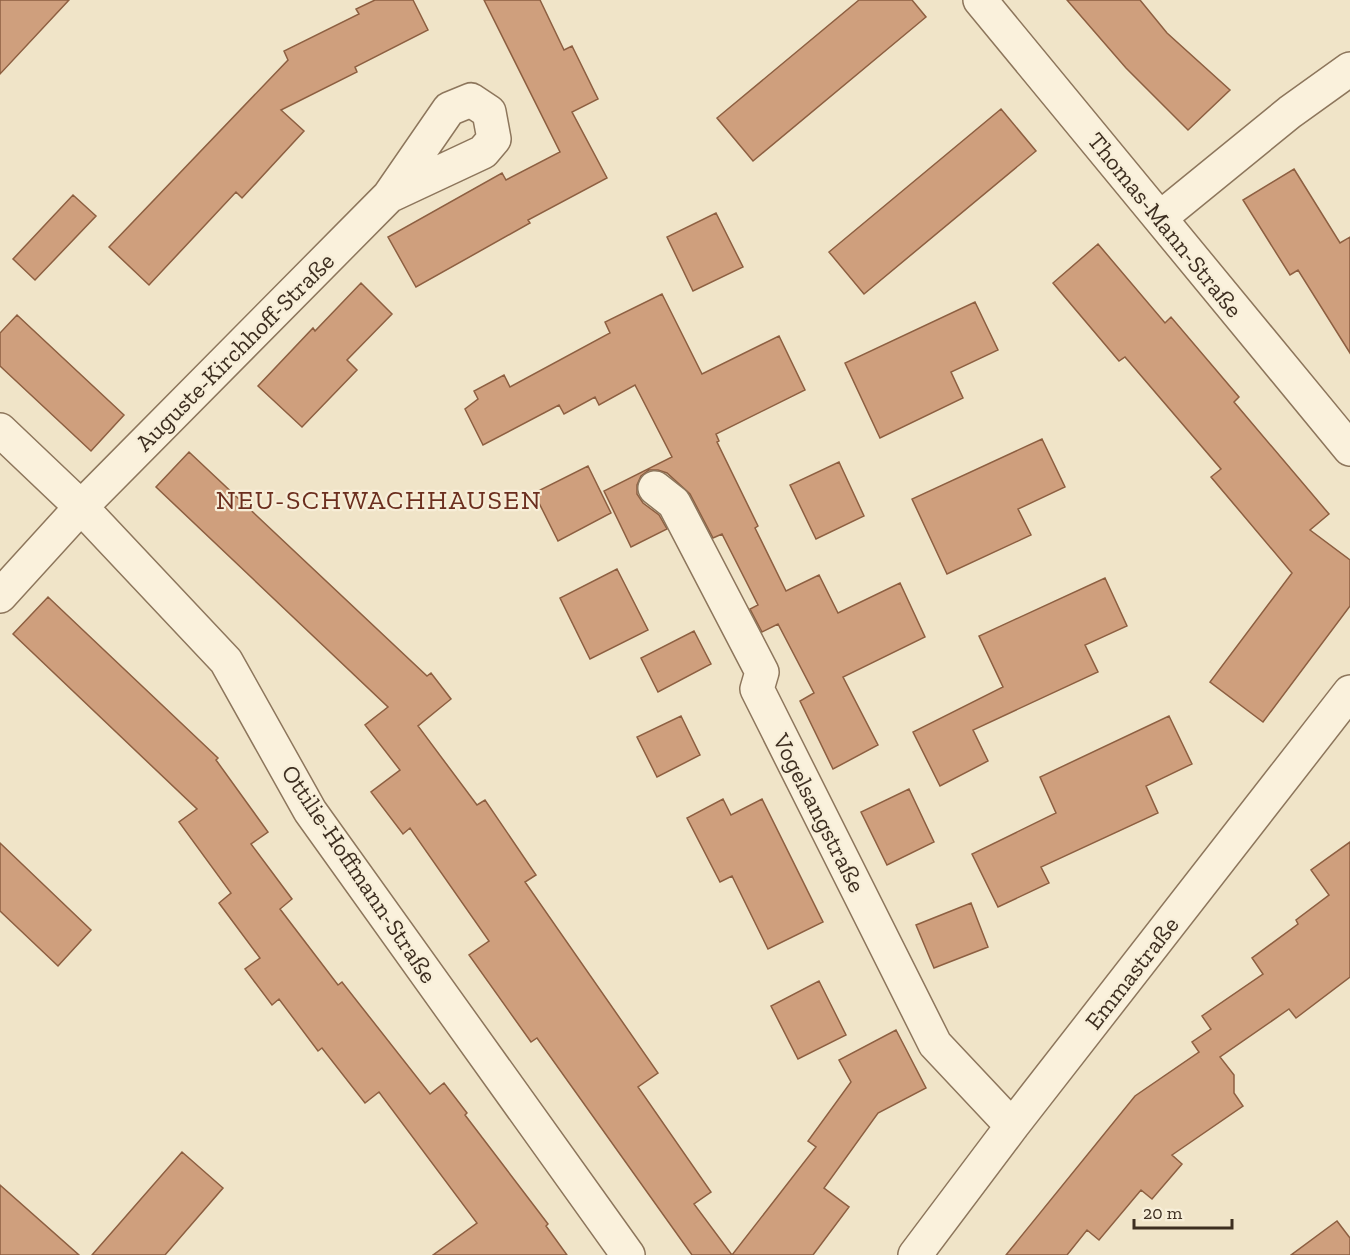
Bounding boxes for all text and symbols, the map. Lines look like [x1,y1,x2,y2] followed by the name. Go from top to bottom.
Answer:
[1082,126,1249,323] street label: Thomas-Mann-Straße
[129,246,340,457] street label: Auguste-Kirchhoff-Straße
[216,484,542,516] district label: NEU-SCHWACHHAUSEN
[767,728,872,897] street label: Vogelsangstraße
[276,759,443,988] street label: Ottilie-Hoffmann-Straße
[1079,911,1185,1035] street label: Emmastraße
[1134,1192,1232,1230] scale bar
[1143,1202,1183,1224] text: 20 m

